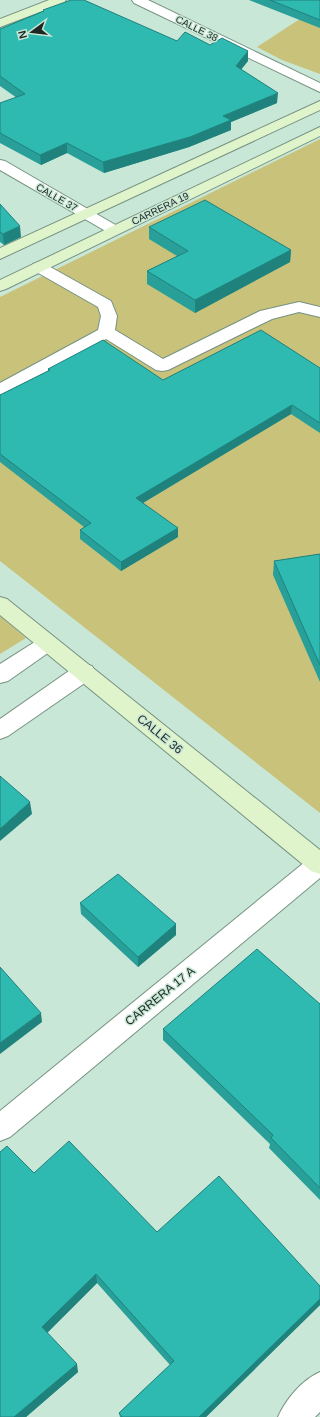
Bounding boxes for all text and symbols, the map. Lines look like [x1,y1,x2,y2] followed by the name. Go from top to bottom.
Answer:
[12,12,52,52] north arrow
[174,14,220,44] street label: CALLE 38
[16,29,29,40] text: N
[34,181,80,214] street label: CALLE 37
[130,190,191,227] street label: CARRERA 19
[134,711,186,757] street label: CALLE 36
[122,964,198,1028] street label: CARRERA 17 A

